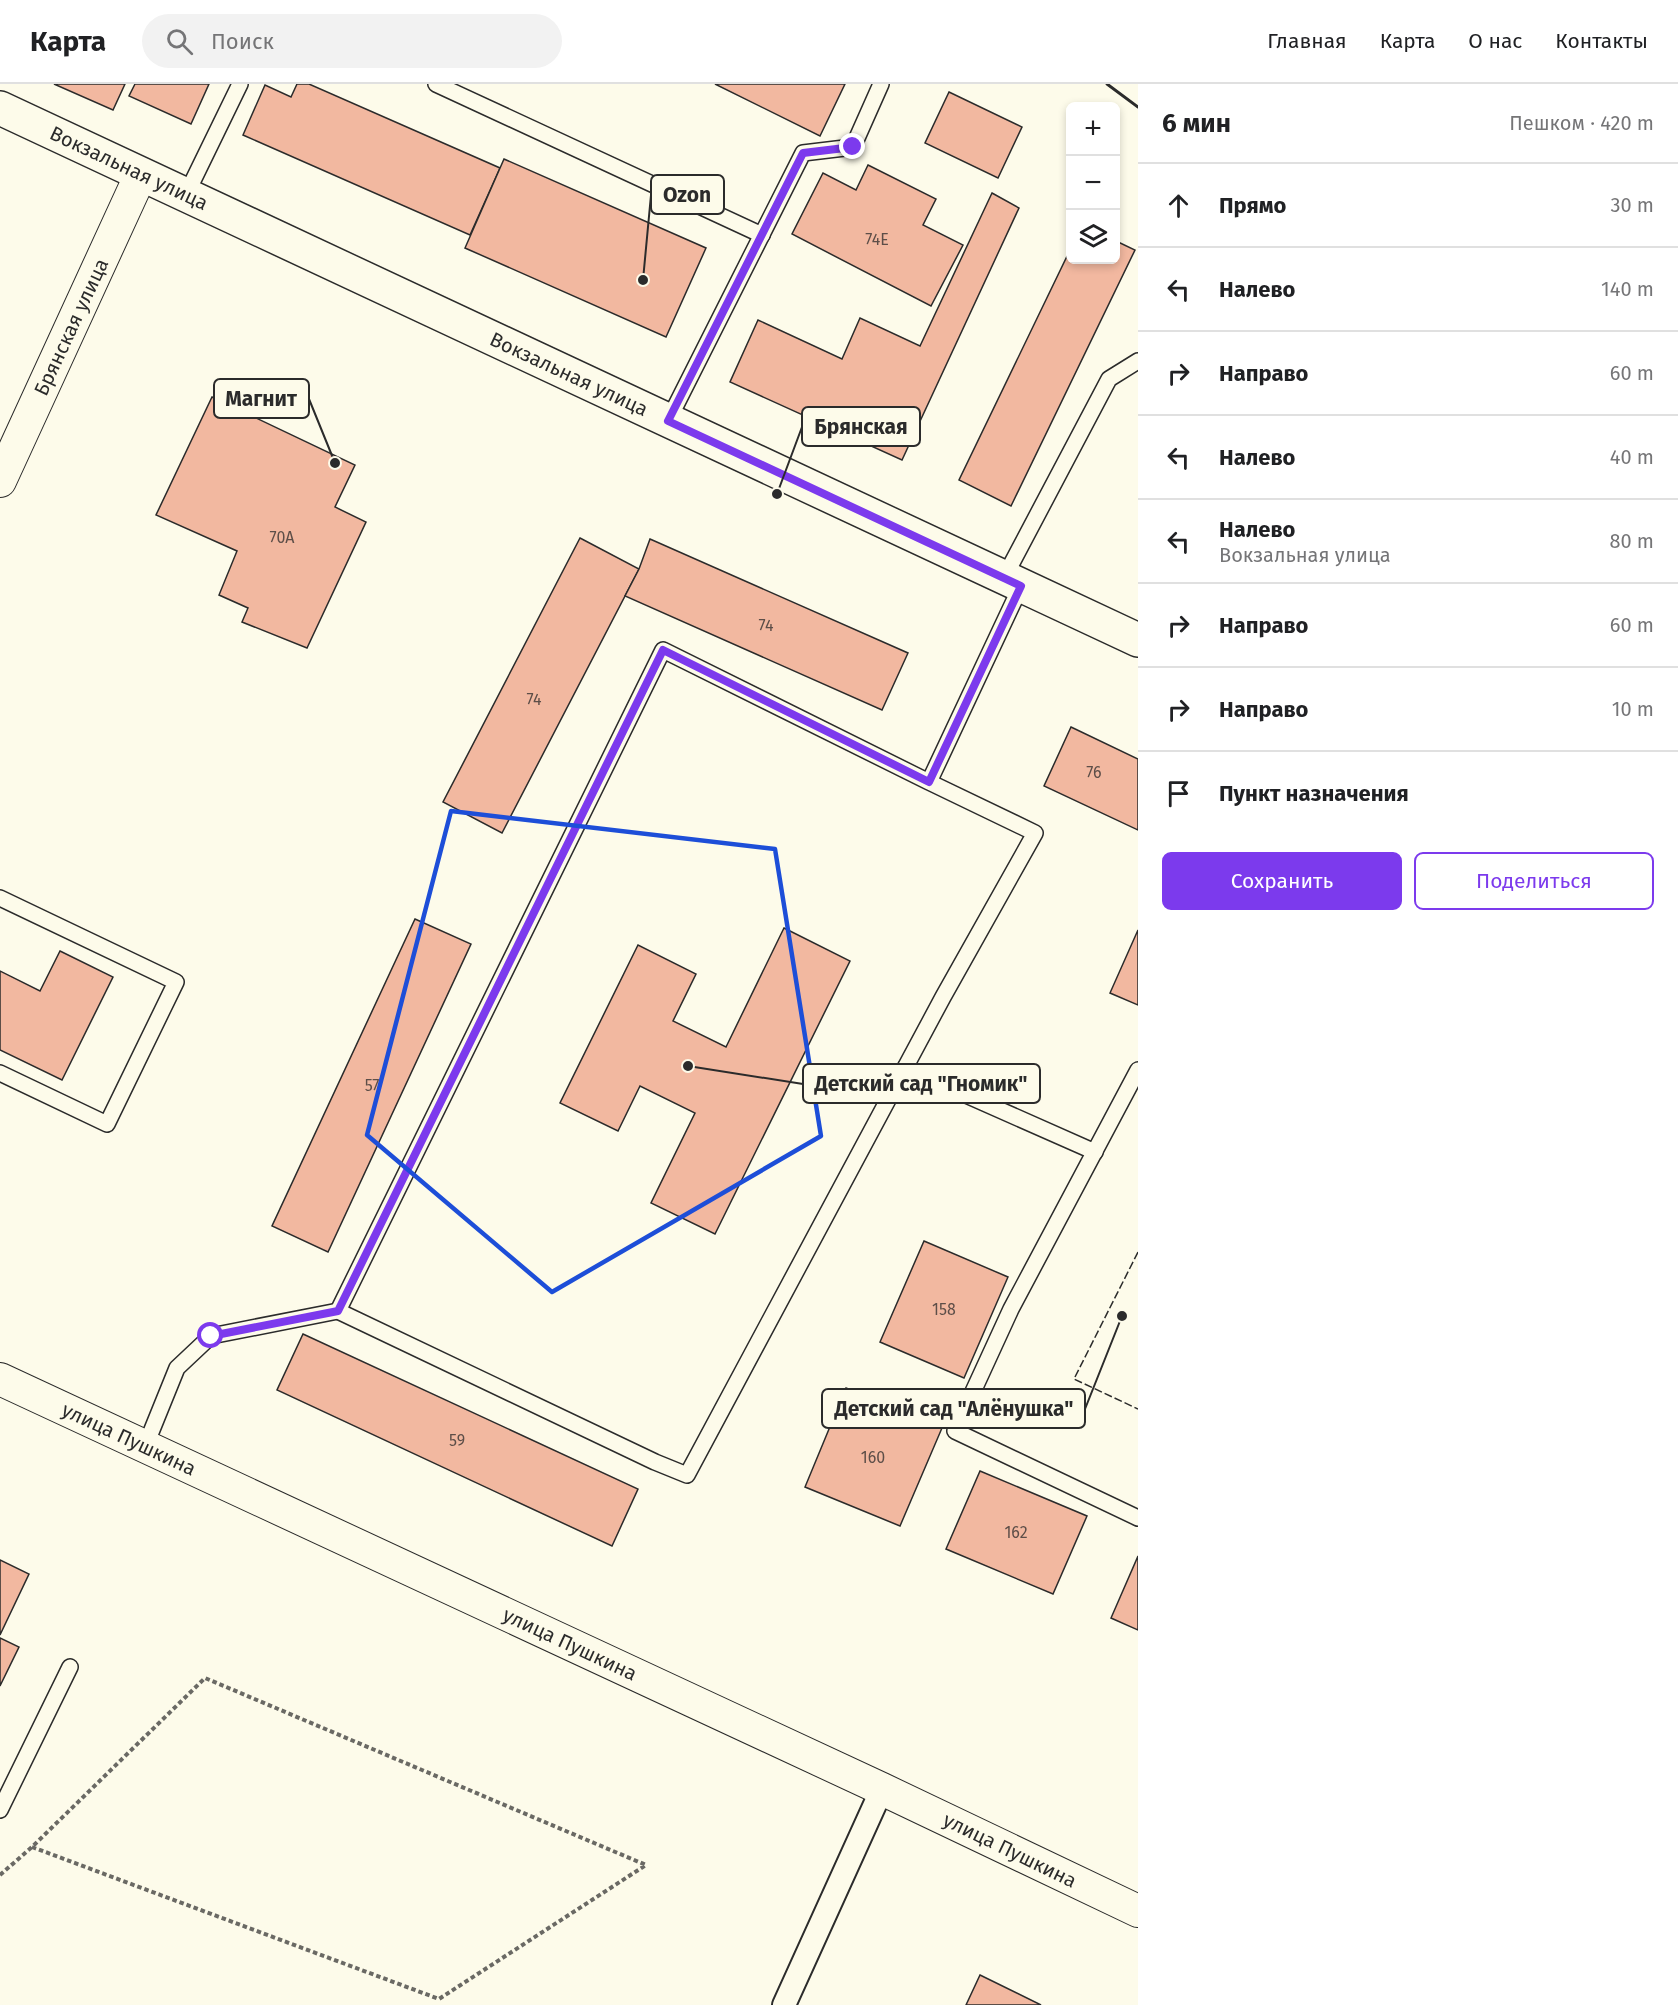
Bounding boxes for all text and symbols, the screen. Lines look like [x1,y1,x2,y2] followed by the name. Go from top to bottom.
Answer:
[142,14,562,68] search box
[30,25,106,58] text: Карта
[163,25,196,58] icon: search
[211,28,274,55] text: Поиск
[1267,28,1347,54] text: Главная
[1380,28,1435,54] text: Карта
[1468,28,1522,54] text: О нас
[1555,28,1648,54] text: Контакты
[1066,102,1120,264] map controls
[1066,102,1120,156] button: +
[1162,108,1231,139] text: 6 мин
[1509,111,1654,135] text: Пешком · 420 m
[46,121,212,215] street label: Вокзальная улица
[839,133,865,159] route end
[1066,156,1120,210] button: −
[651,175,724,214] callout: Ozon
[663,182,711,208] text: Ozon
[1162,189,1195,222] icon: ahead
[1219,192,1286,219] text: Прямо
[1610,193,1654,217] text: 30 m
[1066,210,1120,264] button: layers
[865,230,889,249] house number: 74Е
[29,255,113,399] street label: Брянская улица
[1162,273,1195,306] icon: left
[1219,276,1295,303] text: Налево
[1601,277,1654,301] text: 140 m
[486,327,652,421] street label: Вокзальная улица
[1162,357,1195,390] icon: right
[1219,360,1308,387] text: Направо
[1610,361,1654,385] text: 60 m
[214,379,309,418] callout: Магнит
[225,386,298,412] text: Магнит
[802,407,920,446] callout: Брянская
[814,414,908,440] text: Брянская
[1162,441,1195,474] icon: left
[1219,444,1295,471] text: Налево
[1610,445,1654,469] text: 40 m
[1219,516,1295,543] text: Налево
[1162,525,1195,558] icon: left
[269,528,295,547] house number: 70А
[1609,529,1654,553] text: 80 m
[1219,543,1391,567] text: Вокзальная улица
[1162,609,1195,642] icon: right
[1219,612,1308,639] text: Направо
[1610,613,1654,637] text: 60 m
[759,616,774,635] house number: 74
[527,690,542,709] house number: 74
[1162,693,1195,726] icon: right
[1219,696,1308,723] text: Направо
[1612,697,1654,721] text: 10 m
[1086,763,1102,782] house number: 76
[1162,777,1195,810] icon: arrive
[1219,780,1409,807] text: Пункт назначения
[1162,852,1402,910] button: Сохранить
[1414,852,1654,910] button: Поделиться
[803,1064,1040,1103] callout: Детский сад "Гномик"
[813,1071,1028,1097] text: Детский сад "Гномик"
[365,1076,379,1095] house number: 57
[932,1300,956,1319] house number: 158
[197,1322,223,1348] route start
[822,1389,1085,1428] callout: Детский сад "Алёнушка"
[834,1396,1073,1422] text: Детский сад "Алёнушка"
[58,1397,200,1481] street label: улица Пушкина
[449,1431,465,1450] house number: 59
[861,1448,885,1467] house number: 160
[1004,1523,1028,1542] house number: 162
[499,1602,641,1686] street label: улица Пушкина
[939,1807,1081,1893] street label: улица Пушкина

